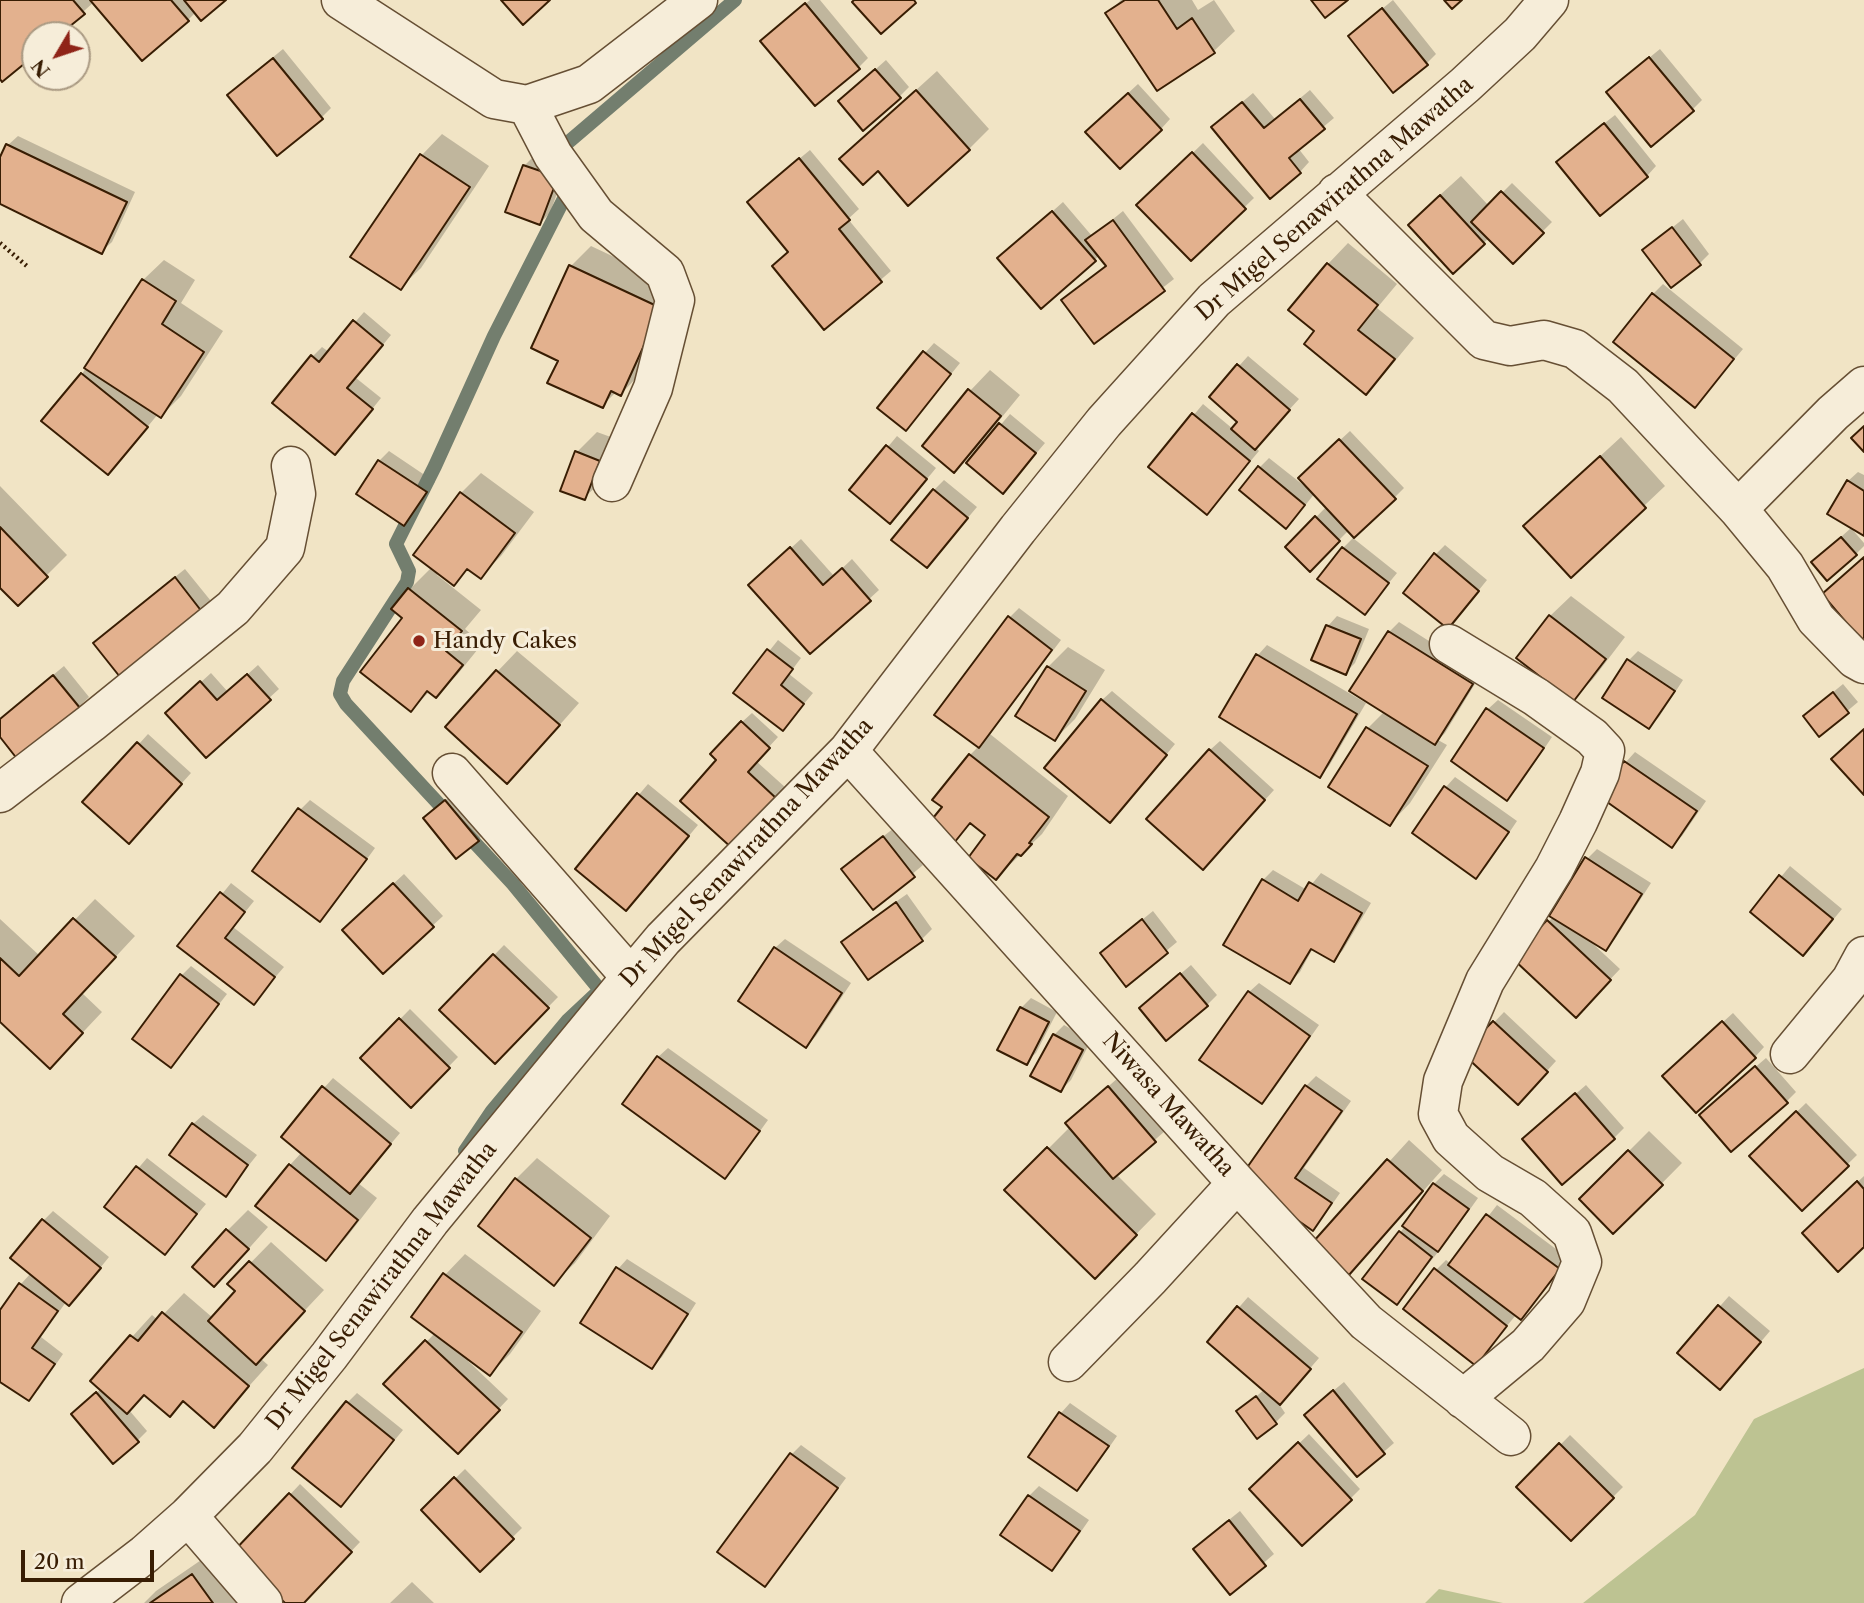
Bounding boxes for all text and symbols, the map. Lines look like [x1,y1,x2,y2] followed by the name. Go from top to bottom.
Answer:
[21,21,91,91] north arrow
[27,55,55,82] text: N
[1191,71,1479,327] street label: Dr Migel Senawirathna Mawatha
[433,627,577,655] place label: Handy Cakes
[411,633,427,649] marker: Handy Cakes
[615,713,879,993] street label: Dr Migel Senawirathna Mawatha
[1096,1027,1240,1183] street label: Niwasa Mawatha
[261,1137,503,1435] street label: Dr Migel Senawirathna Mawatha
[24,1536,158,1580] scale bar
[34,1549,85,1574] text: 20 m

